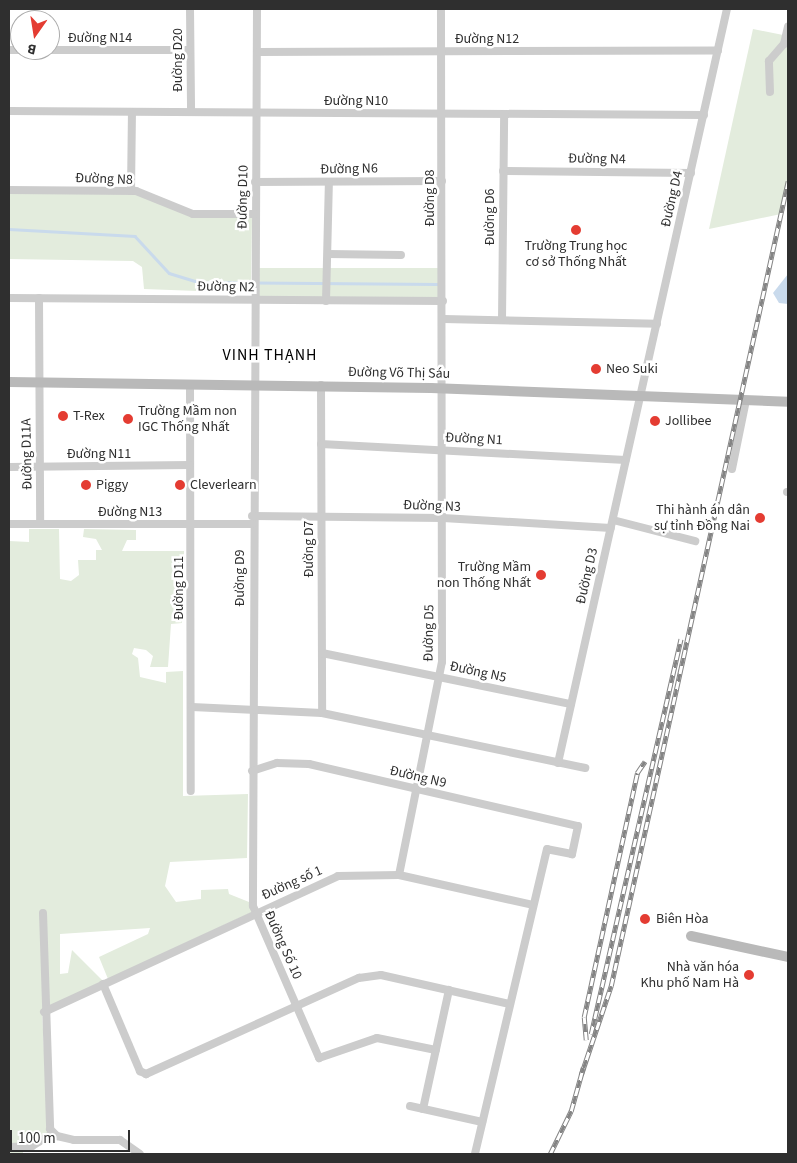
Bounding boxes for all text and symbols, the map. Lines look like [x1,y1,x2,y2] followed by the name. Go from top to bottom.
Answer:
[10,10,60,60] north arrow
[170,28,186,92] street label: Đường D20
[68,30,132,46] street label: Đường N14
[455,31,519,47] street label: Đường N12
[25,38,38,59] text: B
[324,93,388,109] street label: Đường N10
[568,150,626,168] street label: Đường N4
[320,160,378,178] street label: Đường N6
[234,165,252,229] street label: Đường D10
[422,169,438,227] street label: Đường D8
[657,169,687,229] street label: Đường D4
[75,170,133,188] street label: Đường N8
[482,188,498,246] street label: Đường D6
[570,224,582,236] marker: Trường Trung học cơ sở Thống Nhất
[525,238,627,270] place label: Trường Trung học cơ sở Thống Nhất
[197,278,255,296] street label: Đường N2
[221,345,319,365] district label: VINH THẠNH
[606,361,658,377] place label: Neo Suki
[590,363,602,375] marker: Neo Suki
[348,364,450,382] street label: Đường Võ Thị Sáu
[138,403,237,436] place label: Trường Mầm non IGC Thống Nhất
[73,408,105,424] place label: T-Rex
[57,410,69,422] marker: T-Rex
[122,413,134,425] marker: Trường Mầm non IGC Thống Nhất
[665,413,712,429] place label: Jollibee
[649,415,661,427] marker: Jollibee
[18,418,36,490] street label: Đường D11A
[445,429,503,449] street label: Đường N1
[67,446,131,462] street label: Đường N11
[96,477,128,493] place label: Piggy
[190,477,257,493] place label: Cleverlearn
[80,479,92,491] marker: Piggy
[174,479,186,491] marker: Cleverlearn
[403,497,461,515] street label: Đường N3
[654,502,750,534] place label: Thi hành án dân sự tỉnh Đồng Nai
[98,504,162,520] street label: Đường N13
[754,512,766,524] marker: Thi hành án dân sự tỉnh Đồng Nai
[301,520,317,578] street label: Đường D7
[572,546,602,606] street label: Đường D3
[232,549,248,607] street label: Đường D9
[171,556,187,620] street label: Đường D11
[437,559,531,592] place label: Trường Mầm non Thống Nhất
[535,569,547,581] marker: Trường Mầm non Thống Nhất
[420,604,438,662] street label: Đường D5
[448,658,508,686] street label: Đường N5
[388,762,448,792] street label: Đường N9
[259,862,325,904] street label: Đường số 1
[260,908,306,982] street label: Đường Số 10
[656,911,709,927] place label: Biên Hòa
[638,912,652,926] marker: Biên Hòa
[640,959,739,992] place label: Nhà văn hóa Khu phố Nam Hà
[743,969,755,981] marker: Nhà văn hóa Khu phố Nam Hà
[12,1120,132,1152] scale bar
[18,1128,56,1149] text: 100 m

